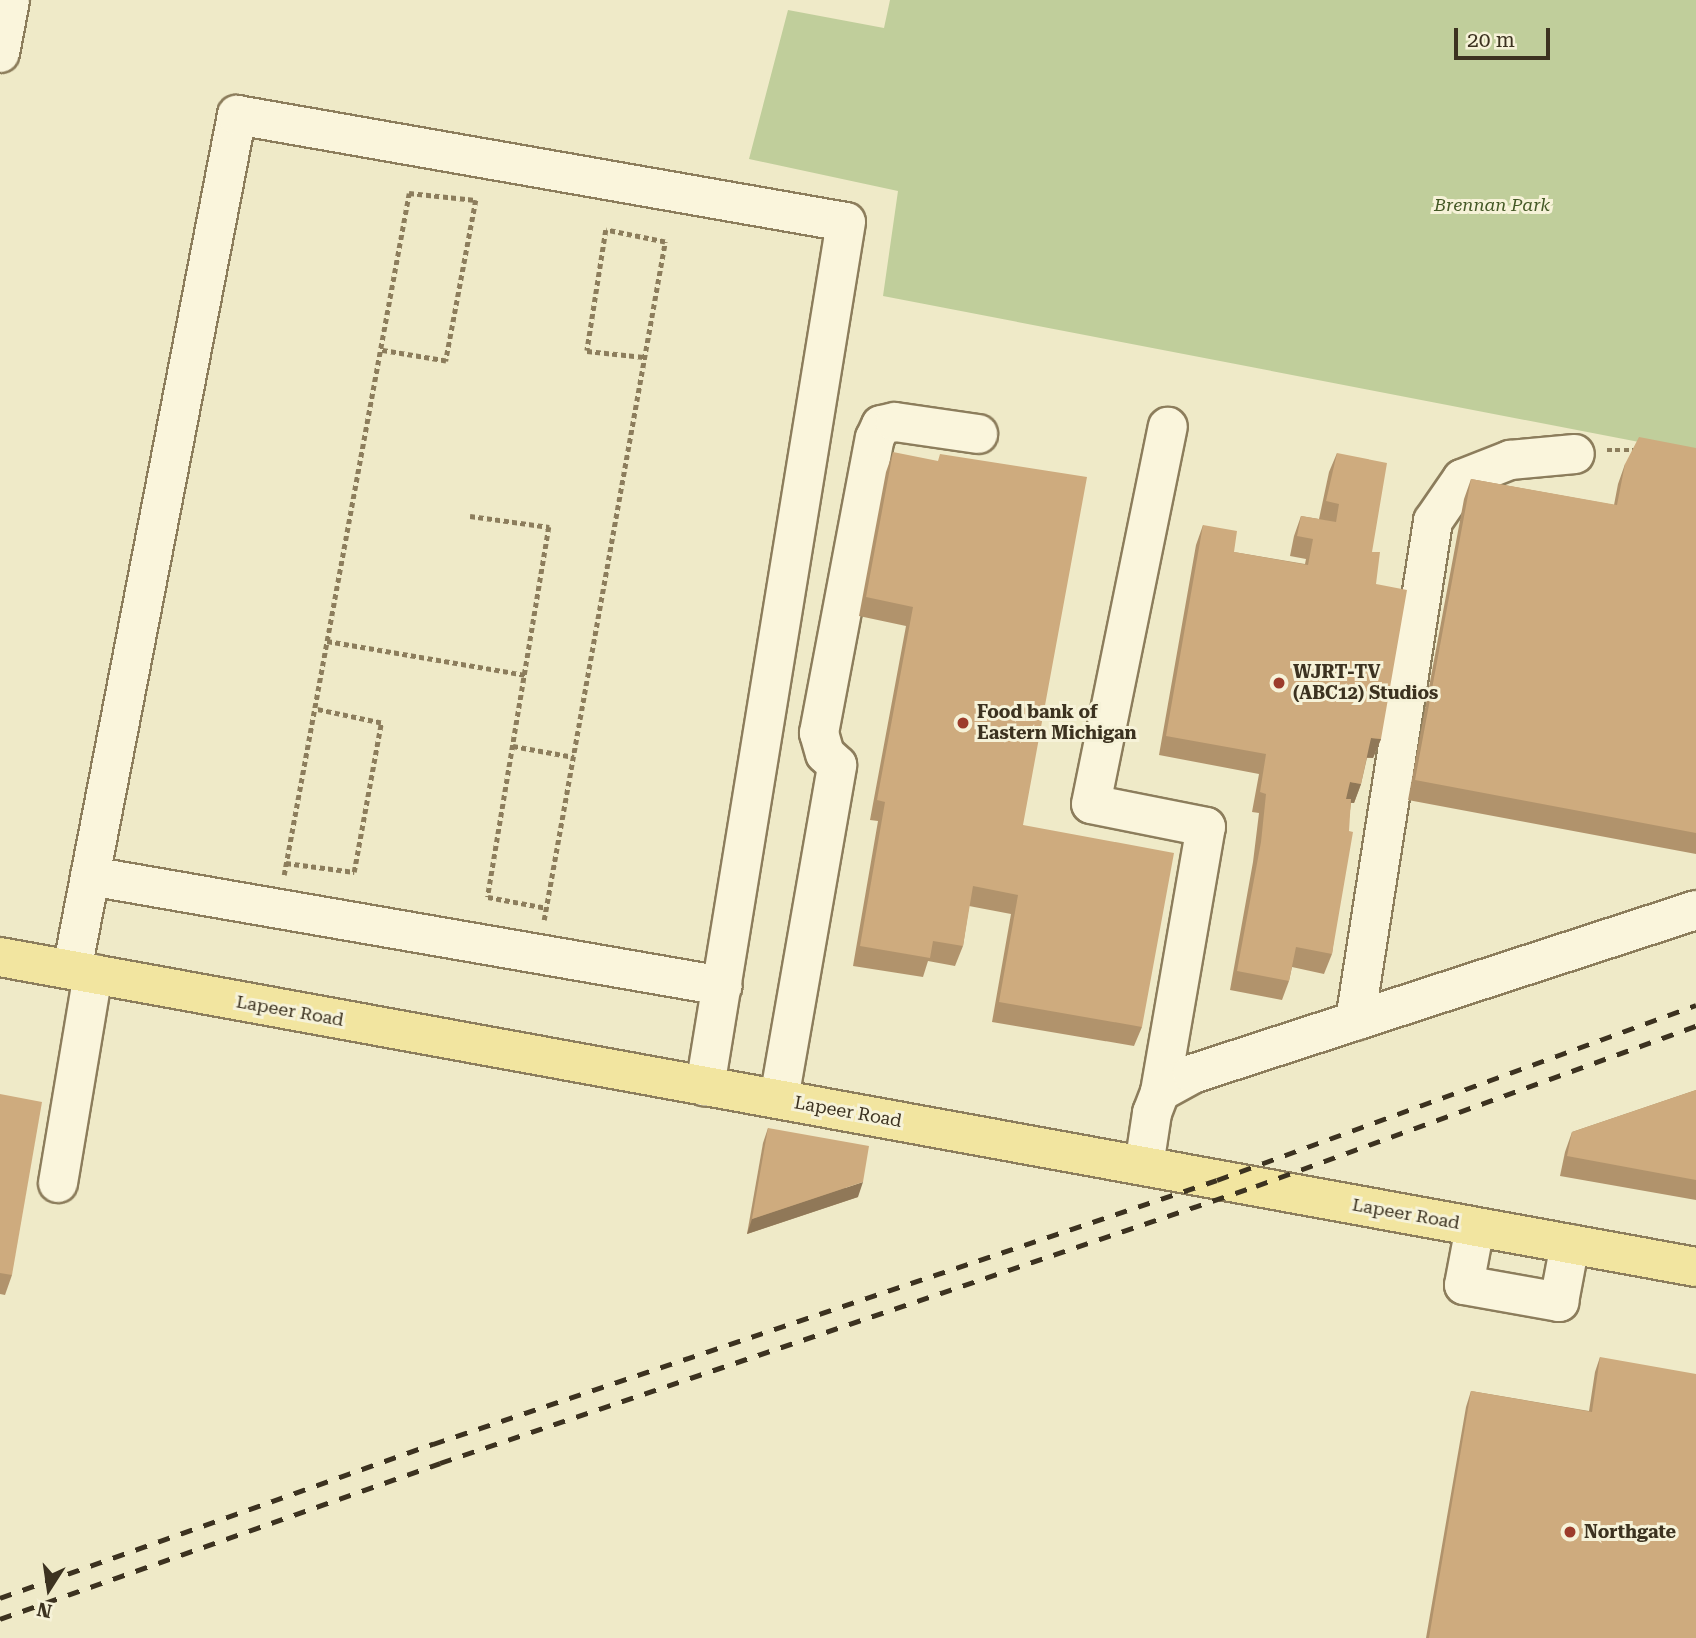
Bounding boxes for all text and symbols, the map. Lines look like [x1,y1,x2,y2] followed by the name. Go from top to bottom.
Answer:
[1458,14,1554,58] scale bar
[1467,28,1515,52] text: 20 m
[1434,194,1550,216] park label: Brennan Park
[1293,662,1438,704] place label: WJRT-TV (ABC12) Studios
[1271,675,1287,691] marker: WJRT-TV (ABC12) Studios
[977,702,1137,744] place label: Food bank of Eastern Michigan
[955,715,971,731] marker: Food bank of Eastern Michigan
[235,991,345,1031] street label: Lapeer Road
[793,1092,903,1132] street label: Lapeer Road
[1351,1194,1461,1234] street label: Lapeer Road
[1584,1521,1676,1543] place label: Northgate
[1562,1524,1578,1540] marker: Northgate
[14,1554,84,1624] north arrow
[35,1597,54,1623] text: N

